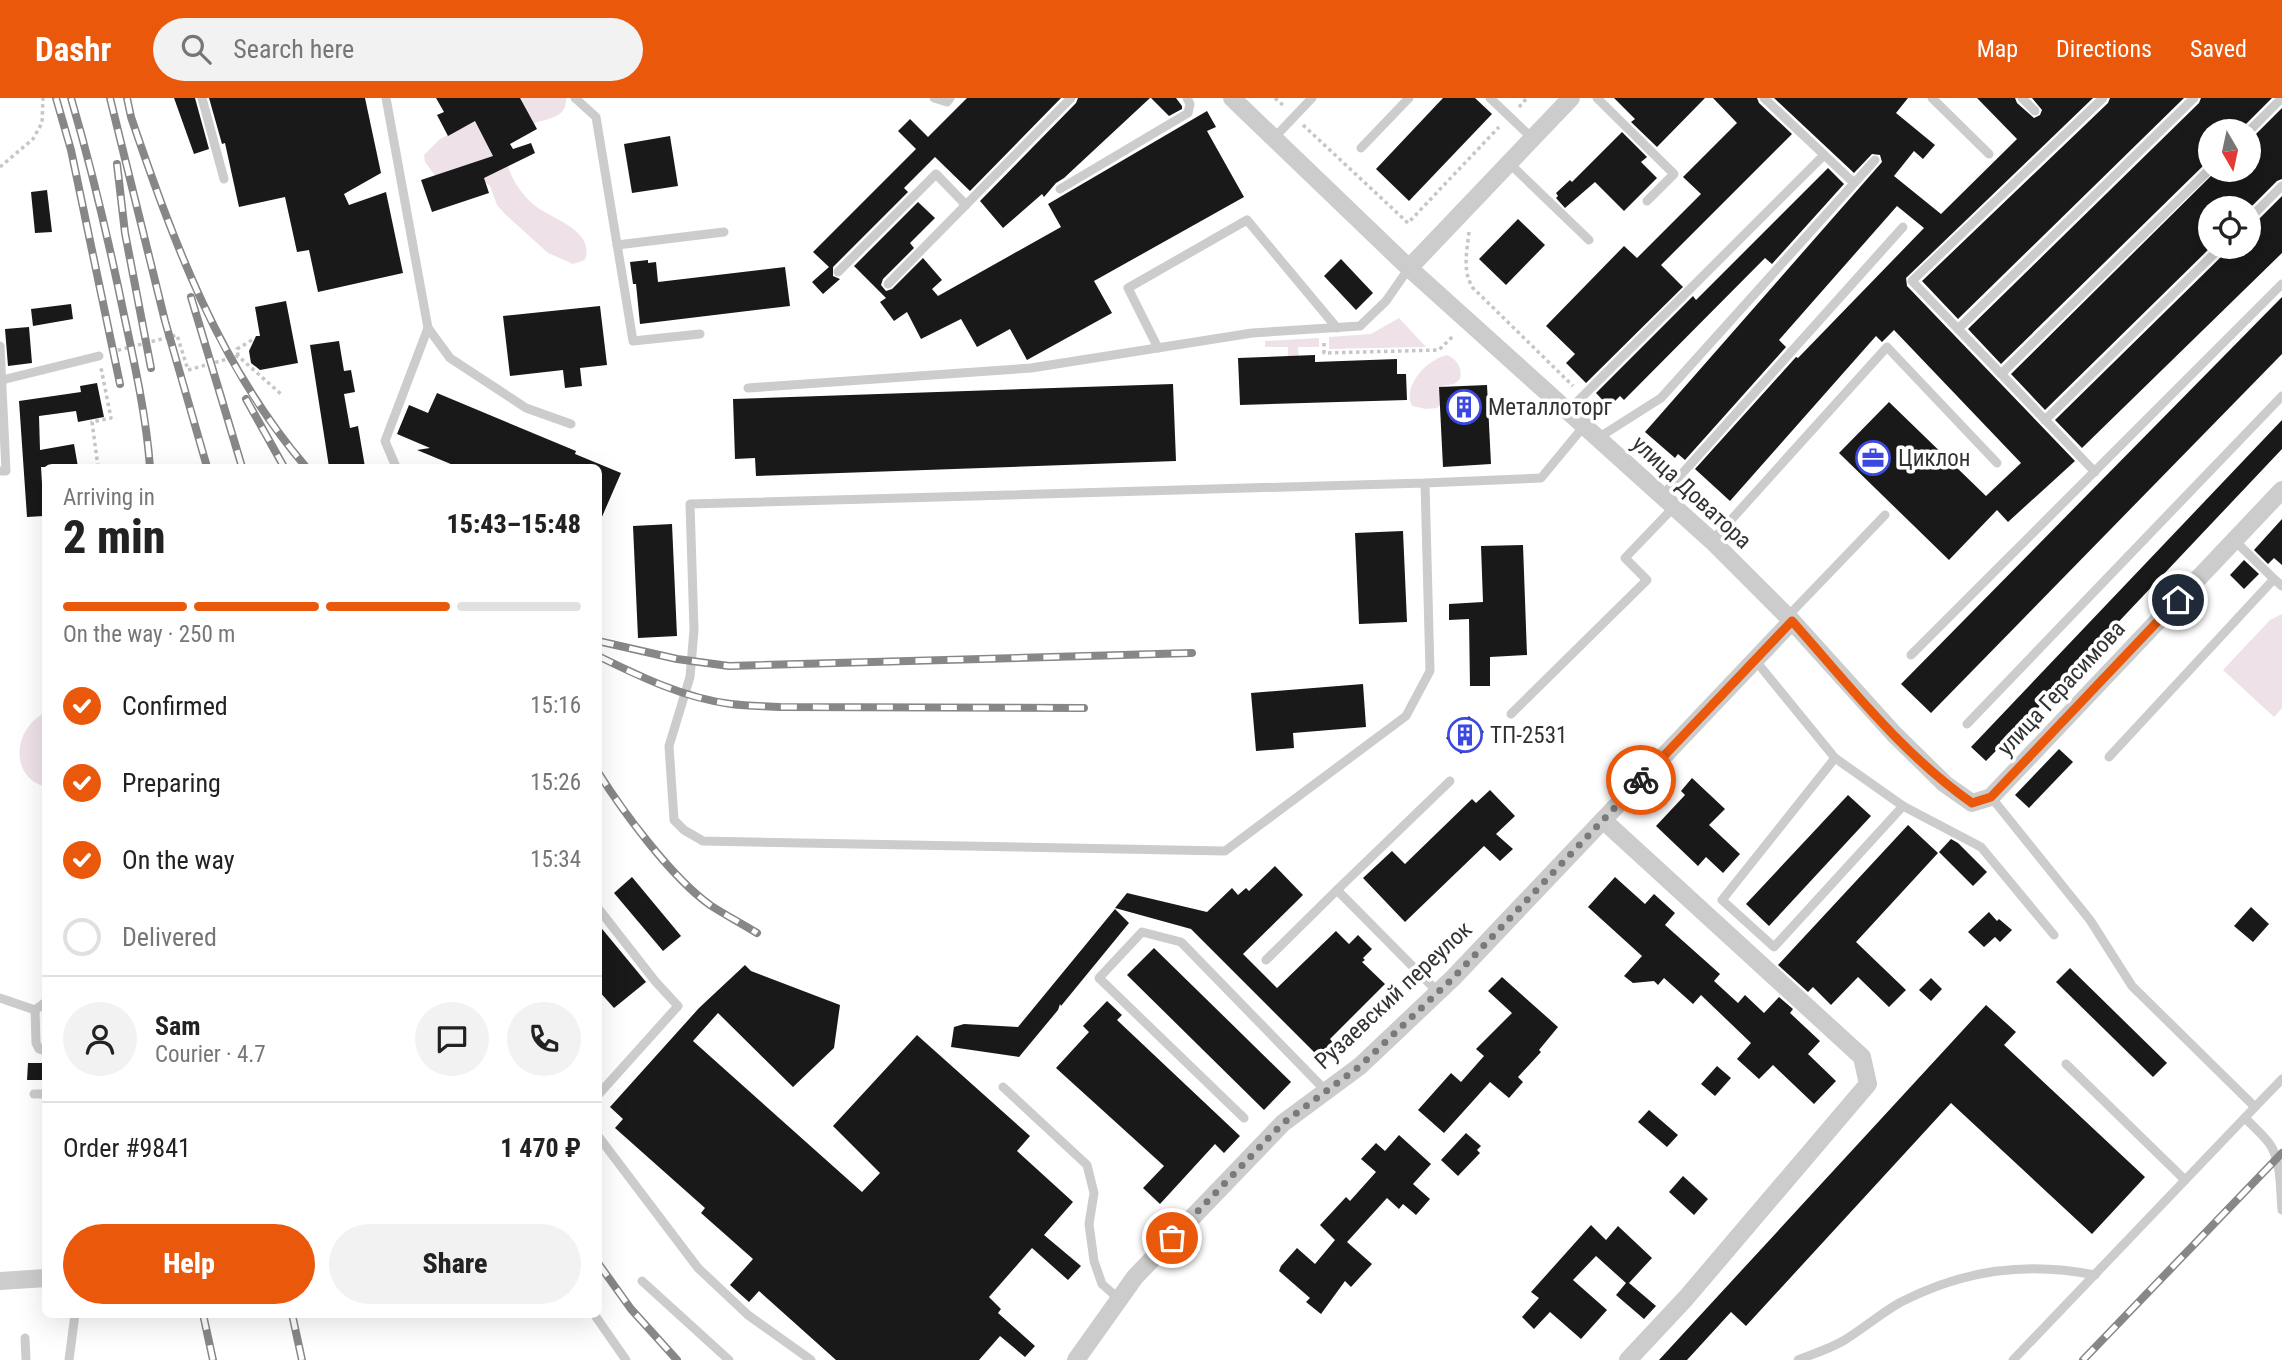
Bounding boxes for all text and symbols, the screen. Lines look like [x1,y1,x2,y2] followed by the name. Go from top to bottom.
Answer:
[153,18,643,81] search box
[35,30,111,69] text: Dashr
[177,30,215,68] icon: search
[233,34,354,64] text: Search here
[1977,35,2018,63] text: Map
[2056,35,2152,63] text: Directions
[2190,35,2247,63] text: Saved
[2198,119,2261,182] north arrow
[2198,119,2261,259] map controls
[2198,196,2261,259] button: locate
[1445,388,1483,426] building icon: Металлоторг
[1488,394,1613,421] place label: Металлоторг
[1626,430,1757,555] street label: улица Доватора
[1854,439,1892,477] office icon: Циклон
[1898,445,1970,472] place label: Циклон
[63,484,155,511] text: Arriving in
[447,509,581,539] text: 15:43–15:48
[63,510,166,564] text: 2 min
[2148,570,2208,630] pin
[2159,581,2197,619] icon: home
[1992,615,2131,761] street label: улица Герасимова
[63,621,235,648] text: On the way · 250 m
[63,687,101,725] icon: check
[122,691,228,721] text: Confirmed
[530,692,581,719] text: 15:16
[1446,716,1484,754] building icon: ТП-2531
[1490,722,1567,749] place label: ТП-2531
[1606,745,1676,815] courier
[1622,761,1660,799] icon: bike
[63,764,101,802] icon: check
[122,768,221,798] text: Preparing
[530,769,581,796] text: 15:26
[63,841,101,879] icon: check
[122,845,235,875] text: On the way
[530,846,581,873] text: 15:34
[1309,916,1477,1075] street label: Рузаевский переулок
[122,922,217,952] text: Delivered
[63,1002,137,1076] button: person
[415,1002,489,1076] button: chat
[507,1002,581,1076] button: phone
[155,1011,201,1041] text: Sam
[155,1041,266,1068] text: Courier · 4.7
[63,1133,191,1163] text: Order #9841
[500,1133,581,1163] text: 1 470 ₽
[1142,1208,1202,1268] pin
[1153,1219,1191,1257] icon: bag
[63,1224,315,1304] button: Help
[329,1224,581,1304] button: Share

